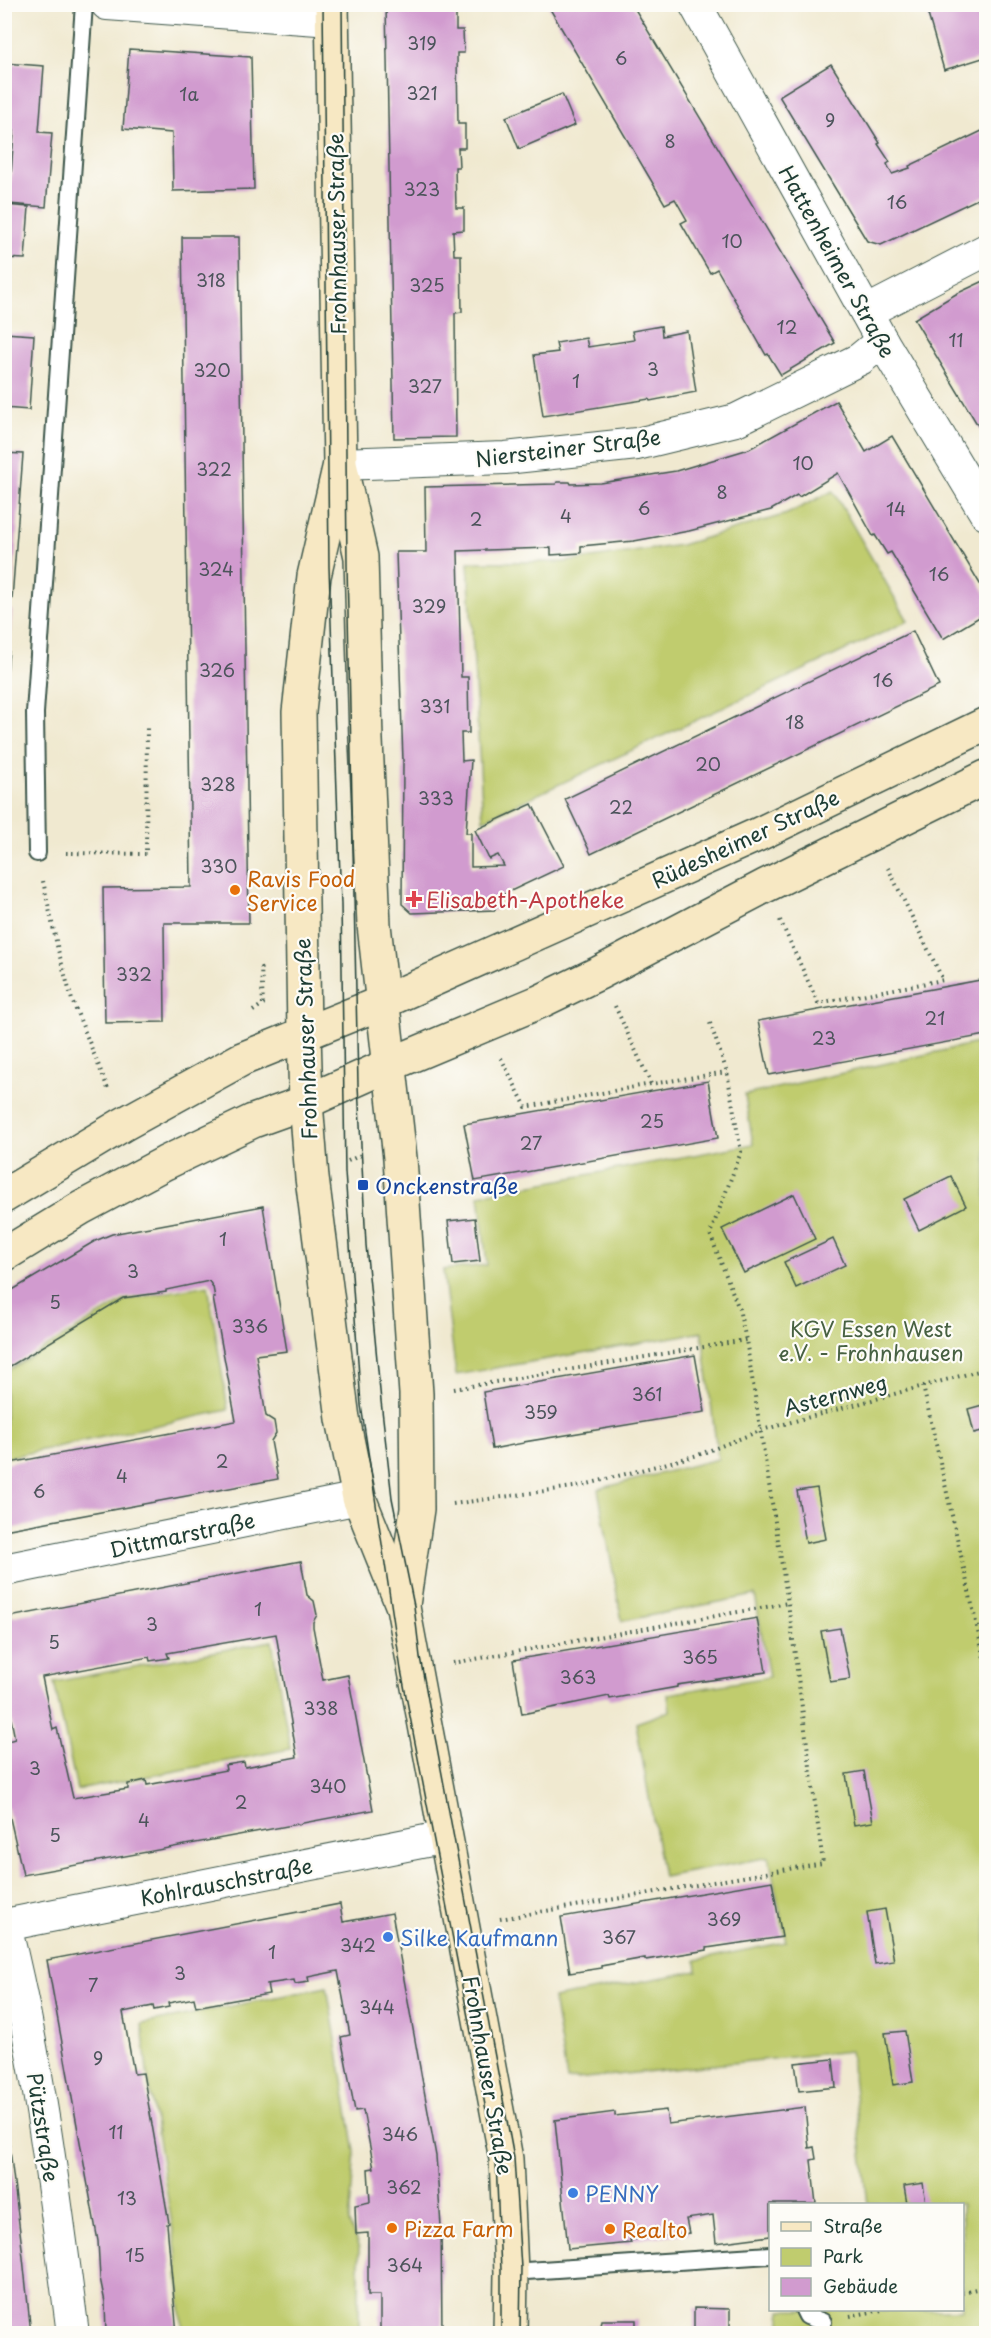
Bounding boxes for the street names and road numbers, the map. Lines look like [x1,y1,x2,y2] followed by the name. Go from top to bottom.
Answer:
[318,133,354,335] street label: Frohnhauser Straße
[772,159,904,363] street label: Hattenheimer Straße
[474,420,662,474] street label: Niersteiner Straße
[646,780,844,896] street label: Rüdesheimer Straße
[285,938,325,1140] street label: Frohnhauser Straße
[780,1365,890,1423] street label: Asternweg
[106,1503,258,1565] street label: Dittmarstraße
[137,1849,315,1913] street label: Kohlrauschstraße
[456,1973,522,2177] street label: Frohnhauser Straße
[20,2070,68,2184] street label: Pützstraße

